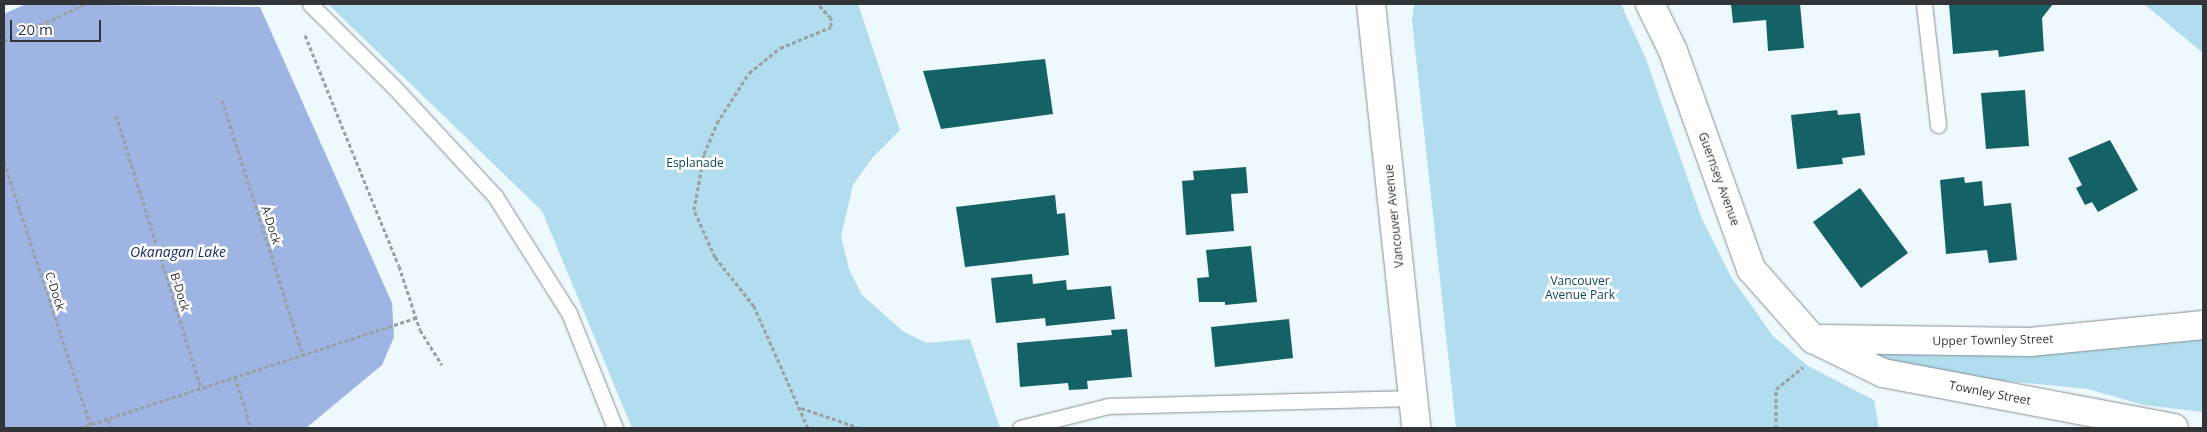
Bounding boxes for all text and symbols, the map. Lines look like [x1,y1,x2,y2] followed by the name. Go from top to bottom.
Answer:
[12,10,104,42] scale bar
[18,19,53,39] text: 20 m
[1695,130,1743,228] street label: Guernsey Avenue
[666,156,724,170] park label: Esplanade
[1381,164,1407,268] street label: Vancouver Avenue
[258,204,284,246] street label: A-Dock
[130,244,226,260] water label: Okanagan Lake
[42,270,68,312] street label: C-Dock
[167,271,193,313] street label: B-Dock
[1545,274,1615,302] park label: Vancouver Avenue Park
[1932,332,2054,348] street label: Upper Townley Street
[1948,378,2032,408] street label: Townley Street

